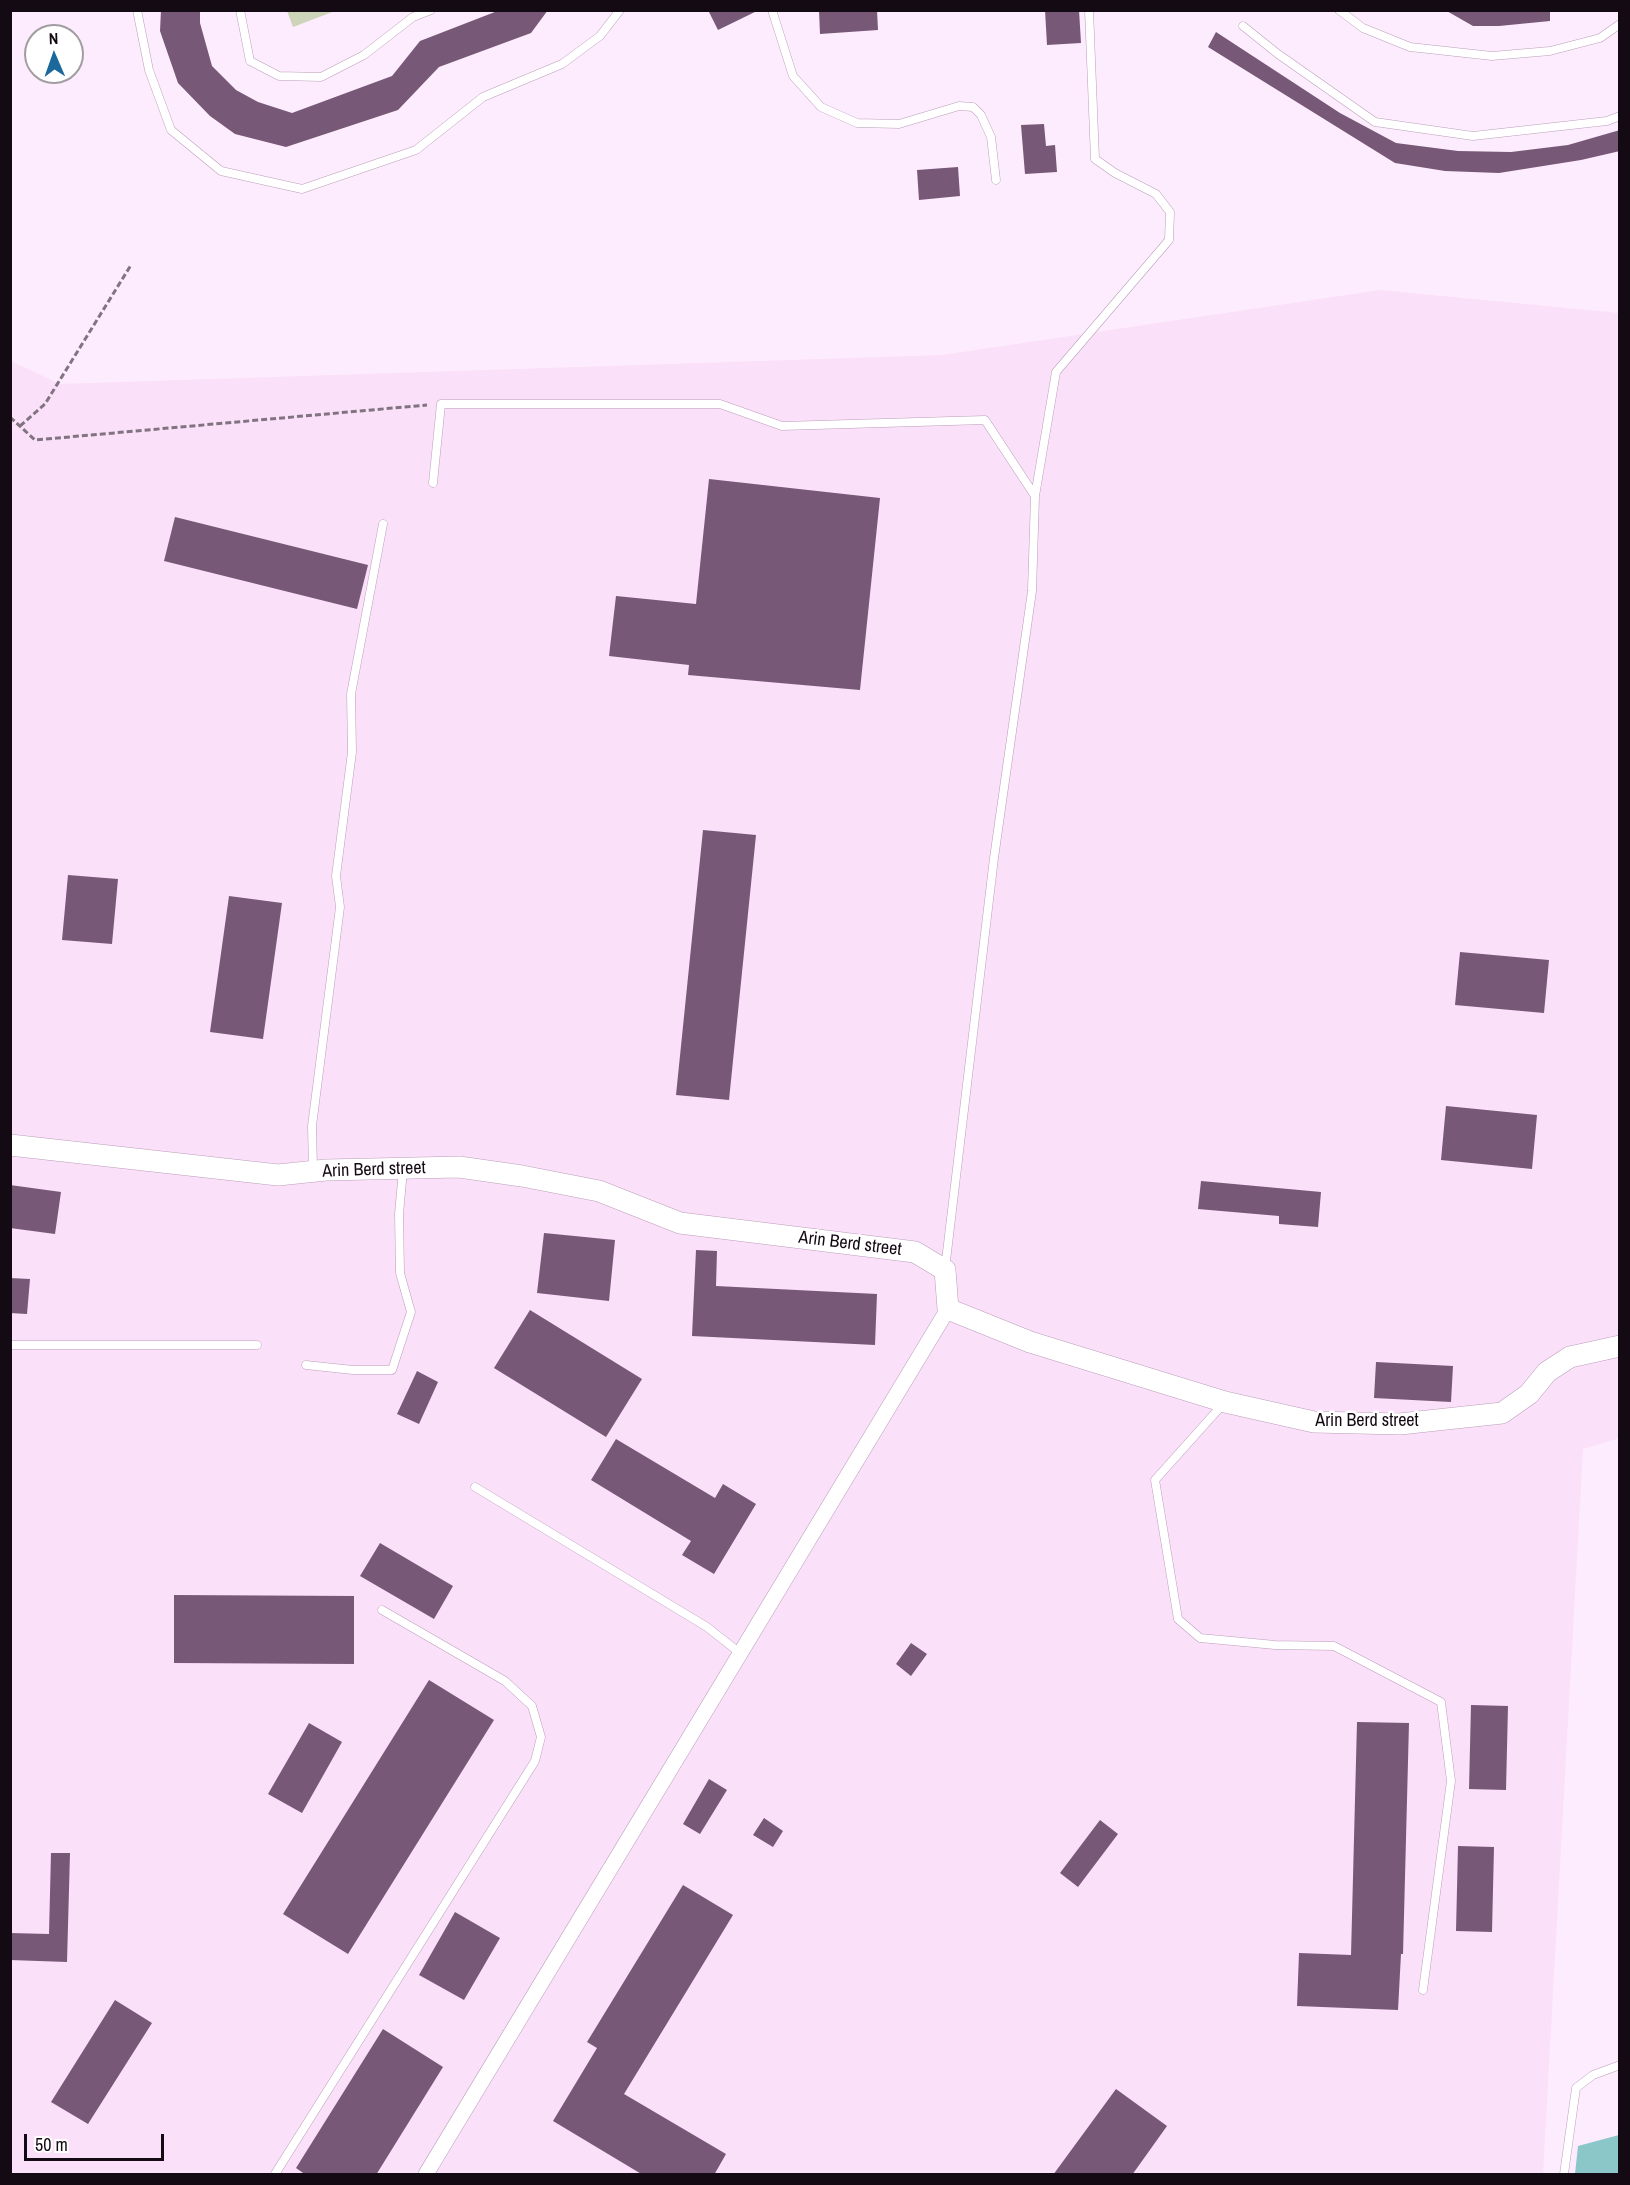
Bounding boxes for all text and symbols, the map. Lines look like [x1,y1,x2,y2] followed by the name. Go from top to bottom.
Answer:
[24,24,84,84] north arrow
[48,27,59,49] text: N
[322,1157,426,1183] street label: Arin Berd street
[797,1227,903,1261] street label: Arin Berd street
[1315,1410,1419,1432] street label: Arin Berd street
[27,2122,166,2160] scale bar
[35,2132,68,2157] text: 50 m

